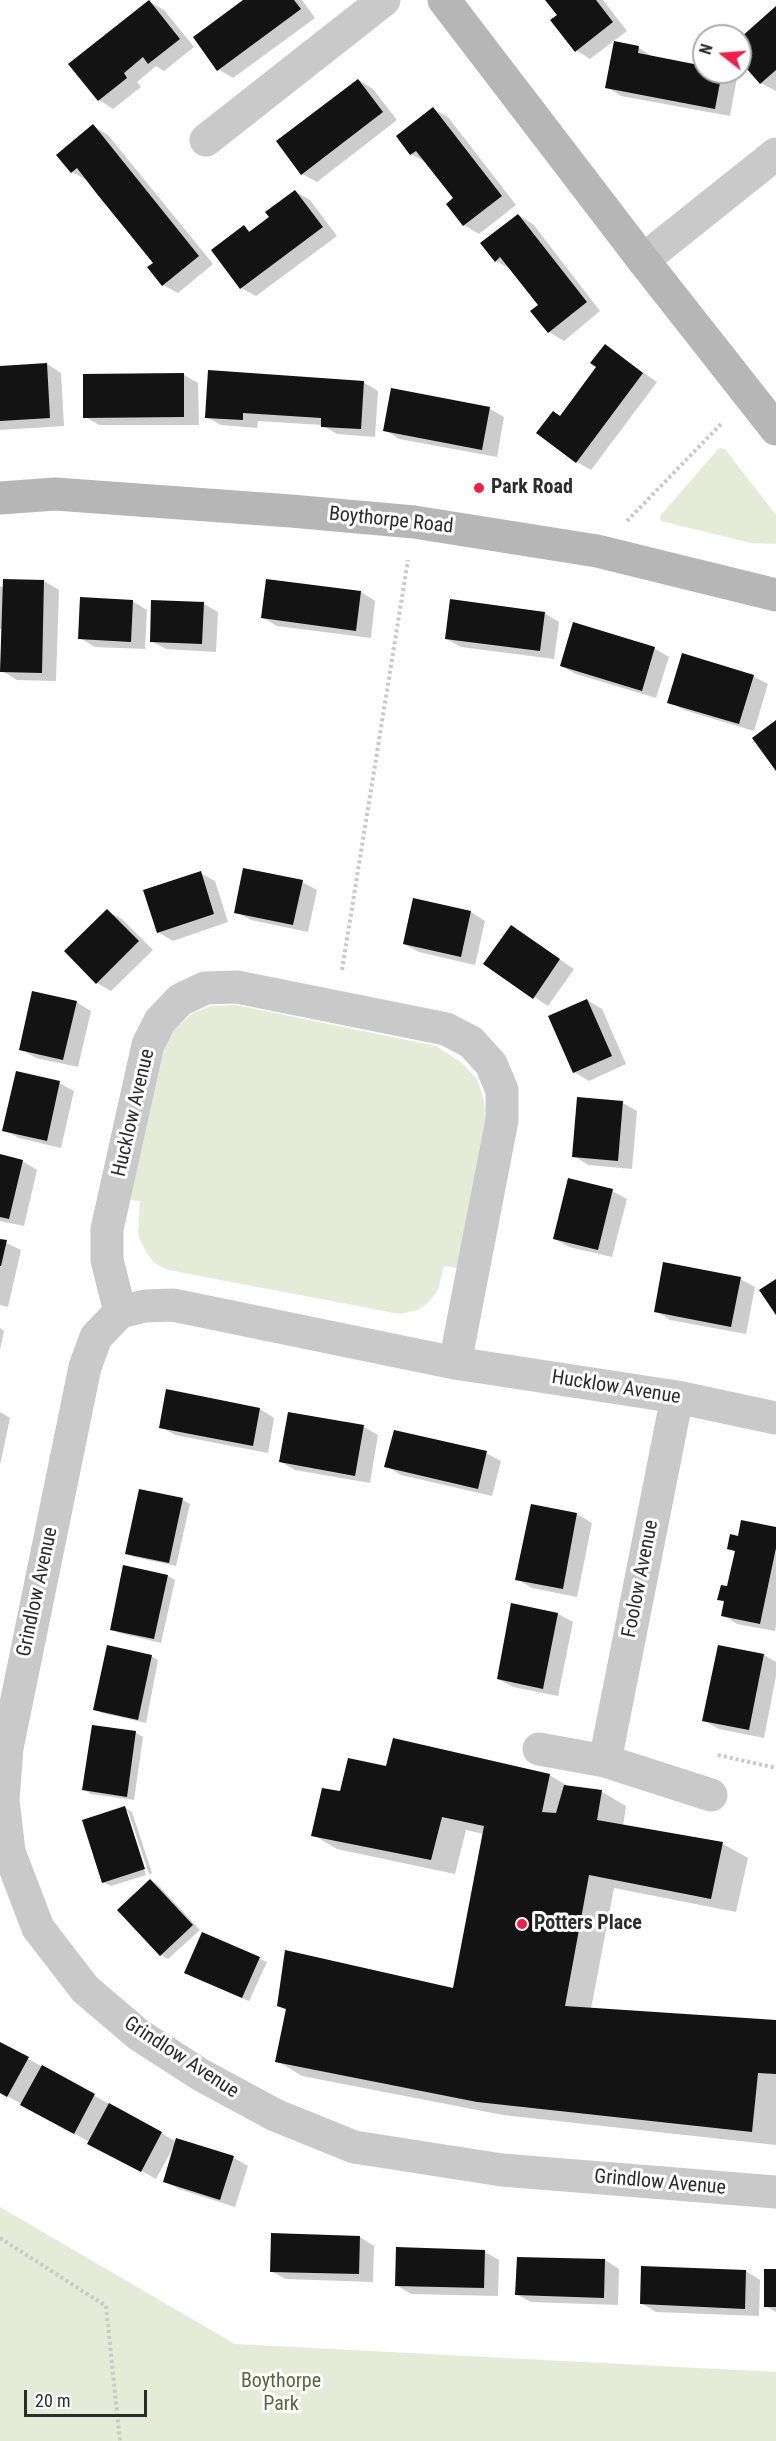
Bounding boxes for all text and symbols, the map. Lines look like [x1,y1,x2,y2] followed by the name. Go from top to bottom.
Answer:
[692,24,752,84] north arrow
[696,42,717,57] text: N
[491,476,573,500] place label: Park Road
[472,481,486,495] marker: Park Road
[328,503,454,539] street label: Boythorpe Road
[108,1047,160,1179] street label: Hucklow Avenue
[550,1366,682,1410] street label: Hucklow Avenue
[618,1518,664,1640] street label: Foolow Avenue
[13,1525,63,1659] street label: Grindlow Avenue
[534,1912,642,1936] place label: Potters Place
[515,1917,529,1931] marker: Potters Place
[119,2012,243,2104] street label: Grindlow Avenue
[593,2165,727,2201] street label: Grindlow Avenue
[241,2370,321,2417] park label: Boythorpe Park
[27,2378,150,2416] scale bar
[35,2390,70,2411] text: 20 m

